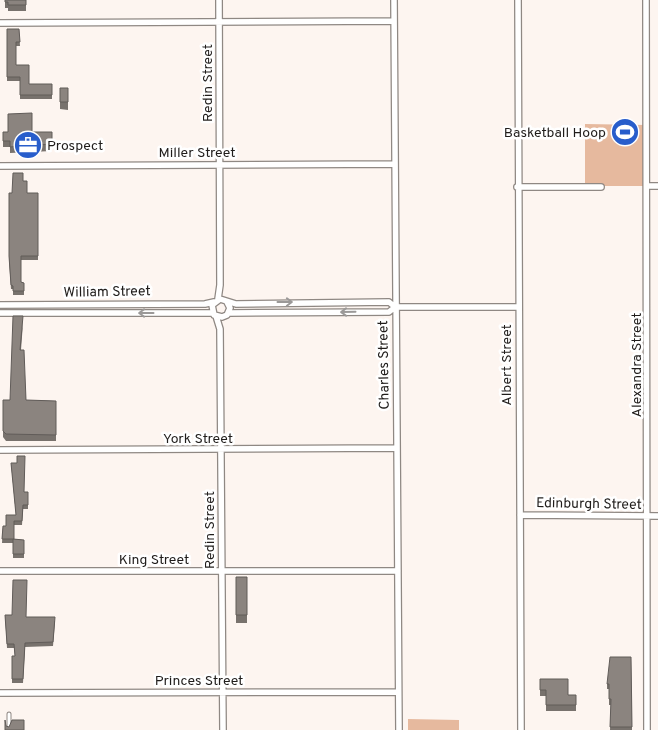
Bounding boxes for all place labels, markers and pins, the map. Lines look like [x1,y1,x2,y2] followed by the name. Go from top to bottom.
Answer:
[610,117,640,147] sports icon: Basketball Hoop
[504,125,606,142] place label: Basketball Hoop
[13,130,43,160] office icon: Prospect
[47,138,103,155] place label: Prospect

